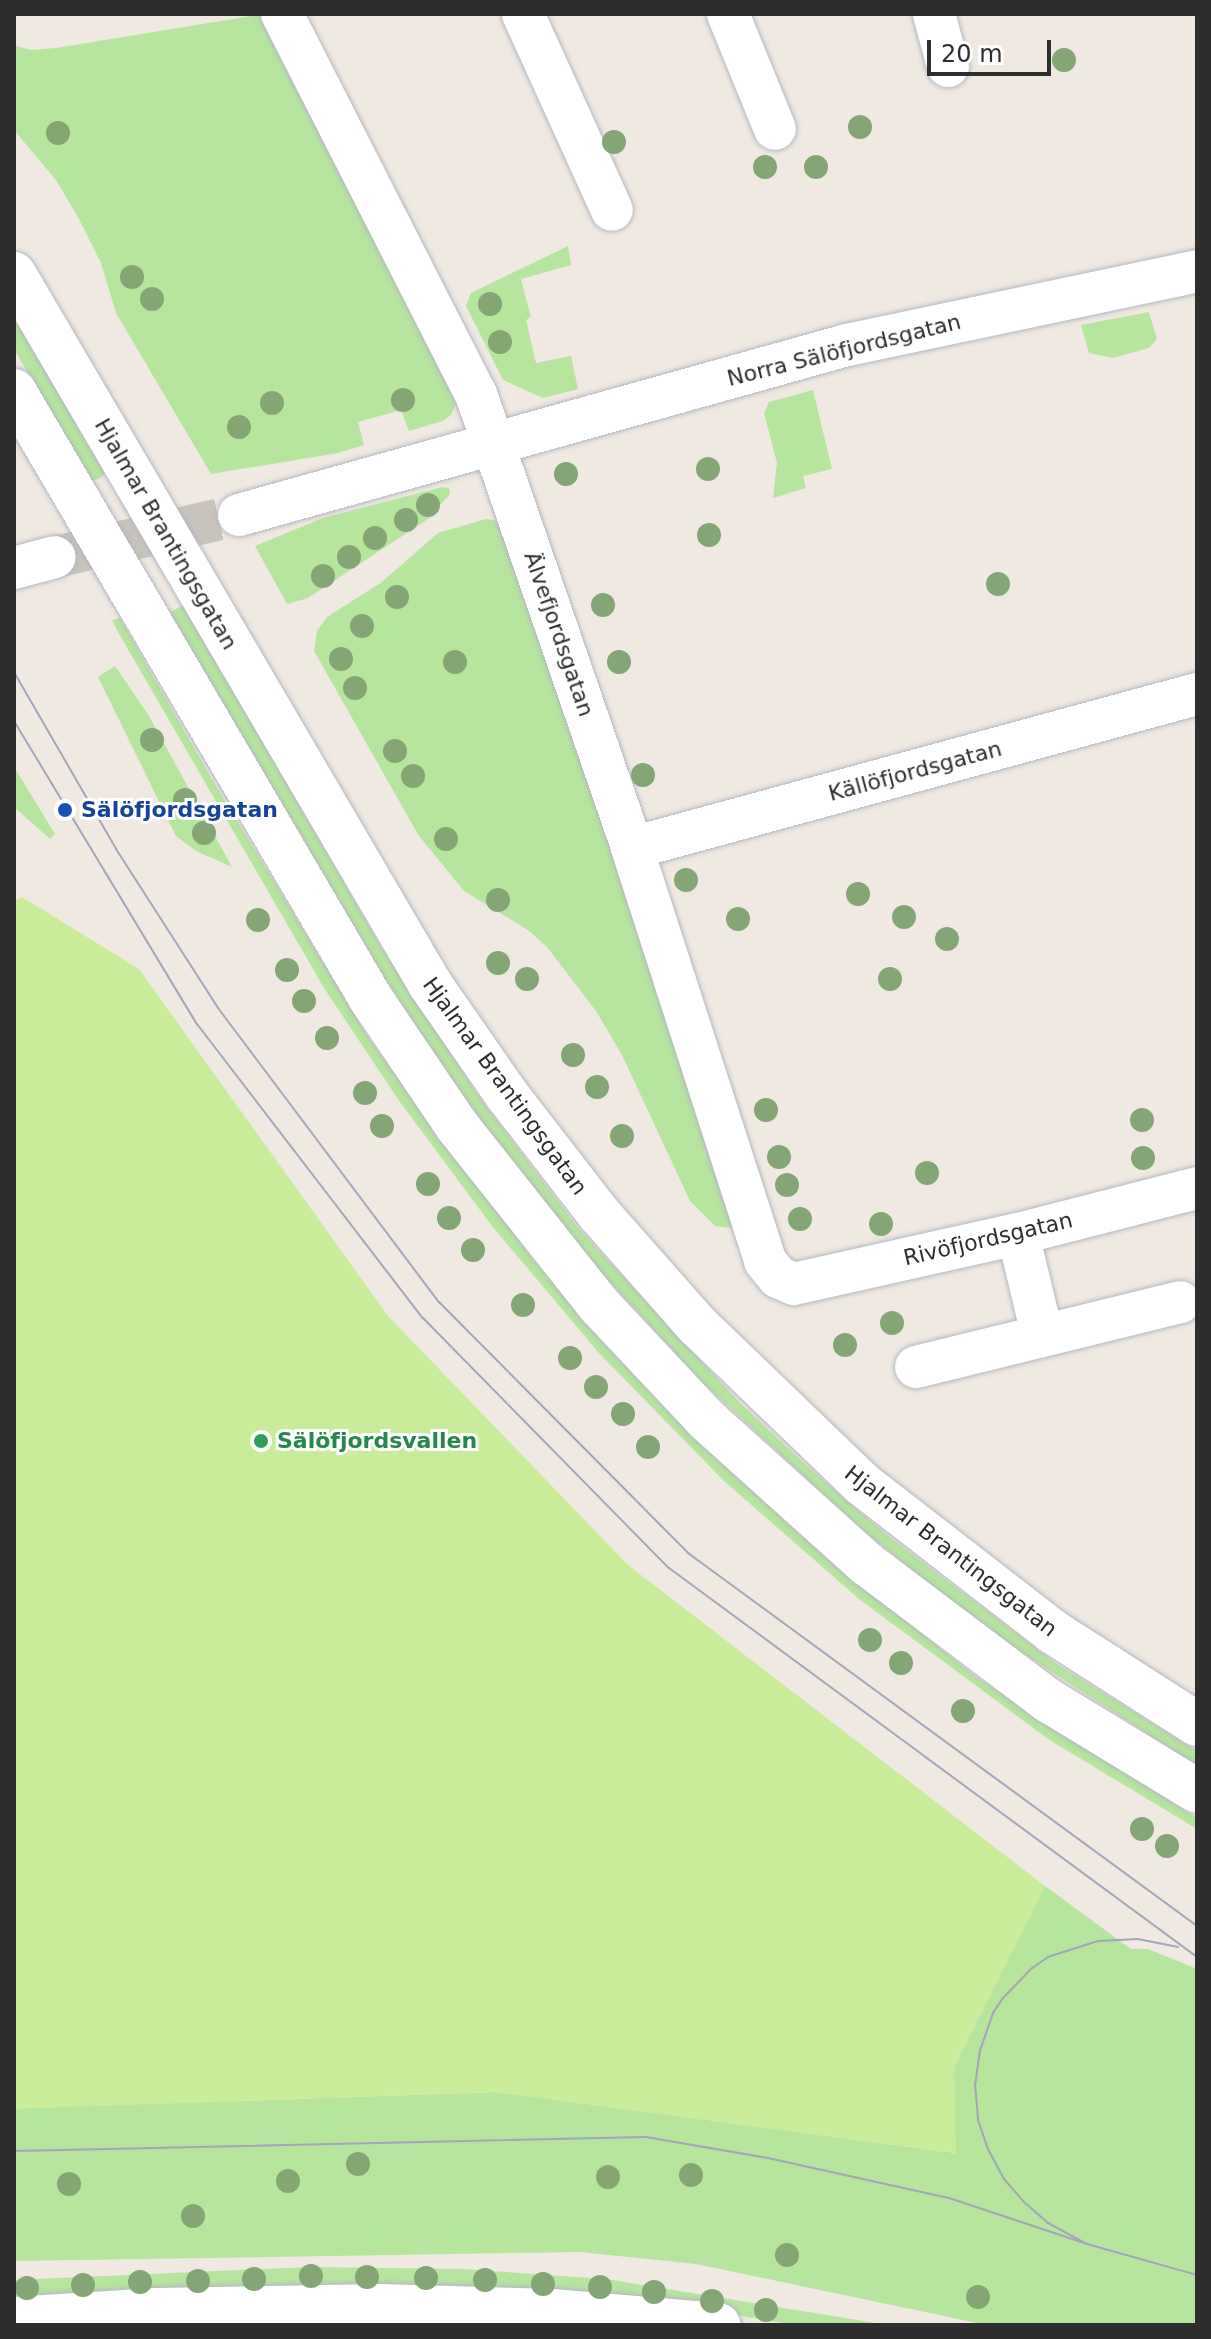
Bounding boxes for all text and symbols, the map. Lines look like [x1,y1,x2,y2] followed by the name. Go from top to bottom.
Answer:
[931,24,1055,74] scale bar
[941,40,1003,68] text: 20 m
[724,308,964,392] street label: Norra Sälöfjordsgatan
[89,414,243,654] street label: Hjalmar Brantingsgatan
[518,548,600,720] street label: Älvefjordsgatan
[826,735,1004,807] street label: Källöfjordsgatan
[81,797,278,823] place label: Sälöfjordsgatan
[56,801,74,819] marker: Sälöfjordsgatan
[417,972,593,1200] street label: Hjalmar Brantingsgatan
[901,1207,1075,1271] street label: Rivöfjordsgatan
[277,1428,477,1454] place label: Sälöfjordsvallen
[252,1432,270,1450] marker: Sälöfjordsvallen
[839,1460,1063,1642] street label: Hjalmar Brantingsgatan

